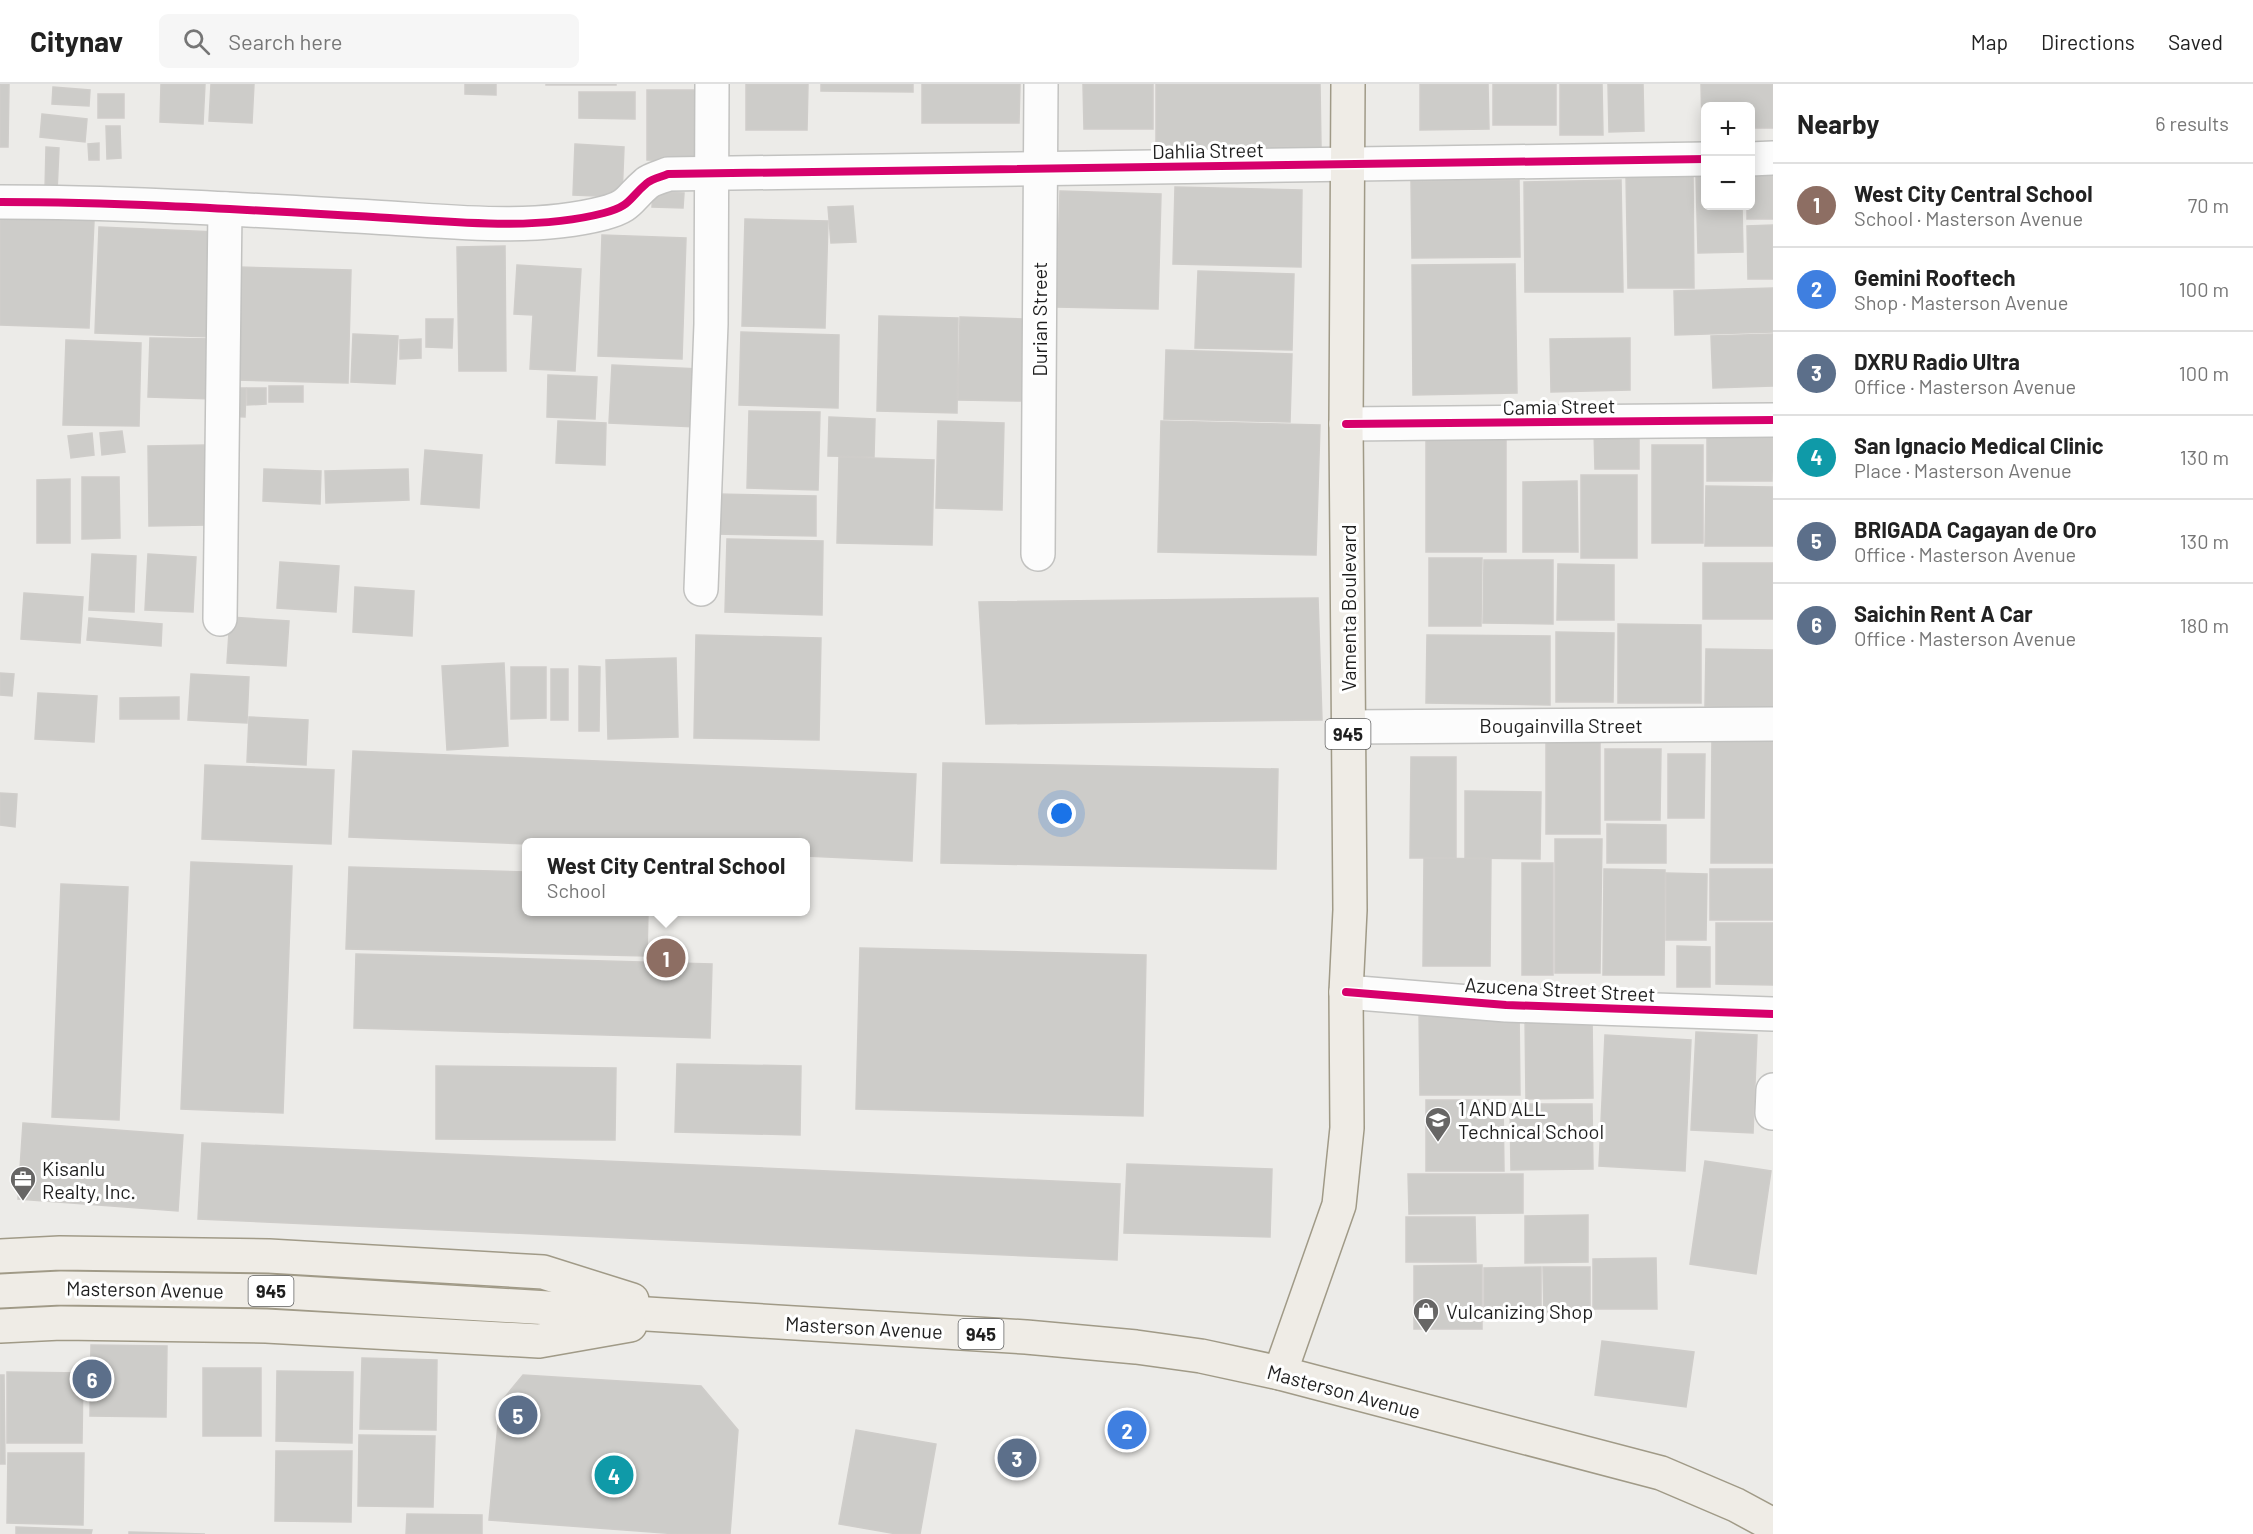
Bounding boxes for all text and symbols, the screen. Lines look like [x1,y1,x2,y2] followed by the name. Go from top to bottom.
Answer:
[159,14,579,68] search box
[30,24,123,58] text: Citynav
[180,25,213,58] icon: search
[228,28,343,54] text: Search here
[1971,29,2008,54] text: Map
[2041,29,2135,54] text: Directions
[2168,29,2223,54] text: Saved
[1701,102,1755,210] map controls
[1701,102,1755,156] button: +
[1797,108,1879,139] text: Nearby
[2155,111,2229,135] text: 6 results
[1152,137,1264,163] street label: Dahlia Street
[1701,156,1755,210] button: −
[1854,180,2093,206] text: West City Central School
[1813,193,1820,217] text: 1
[2188,193,2229,217] text: 70 m
[1854,206,2083,230] text: School · Masterson Avenue
[1027,262,1051,376] street label: Durian Street
[1854,264,2016,290] text: Gemini Rooftech
[1811,277,1822,301] text: 2
[2179,277,2229,301] text: 100 m
[1854,290,2068,314] text: Shop · Masterson Avenue
[1854,348,2020,374] text: DXRU Radio Ultra
[1811,361,1822,385] text: 3
[2179,361,2229,385] text: 100 m
[1854,374,2076,398] text: Office · Masterson Avenue
[1502,393,1616,419] street label: Camia Street
[1854,432,2104,458] text: San Ignacio Medical Clinic
[1810,445,1823,469] text: 4
[2180,445,2229,469] text: 130 m
[1854,458,2072,482] text: Place · Masterson Avenue
[1854,516,2097,542] text: BRIGADA Cagayan de Oro
[1336,524,1360,692] street label: Vamenta Boulevard
[1811,529,1822,553] text: 5
[2180,529,2229,553] text: 130 m
[1854,542,2076,566] text: Office · Masterson Avenue
[1854,600,2033,626] text: Saichin Rent A Car
[1811,613,1822,637] text: 6
[2180,613,2229,637] text: 180 m
[1854,626,2076,650] text: Office · Masterson Avenue
[1479,713,1643,737] street label: Bougainvilla Street
[1326,719,1370,749] road number: 945
[1047,799,1076,828] your location
[522,838,810,916] popup
[547,852,785,878] text: West City Central School
[547,878,606,902] text: School
[646,936,686,980] pin: 1
[1464,972,1656,1006] street label: Azucena Street Street
[1458,1096,1604,1143] place label: 1 AND ALL Technical School
[1423,1105,1453,1143] school or university icon: 1 AND ALL Technical School
[42,1156,136,1203] place label: Kisanlu Realty, Inc.
[8,1164,38,1202] office icon: Kisanlu Realty, Inc.
[66,1276,224,1302] street label: Masterson Avenue
[248,1276,294,1306] road number: 945
[1411,1296,1441,1334] shop icon: Vulcanizing Shop
[1446,1299,1593,1323] place label: Vulcanizing Shop
[785,1311,943,1343] street label: Masterson Avenue
[958,1319,1004,1349] road number: 945
[72,1356,112,1402] pin: 6
[1265,1359,1423,1423] street label: Masterson Avenue
[498,1392,538,1438] pin: 5
[1108,1408,1146,1452] pin: 2
[998,1436,1036,1480] pin: 3
[594,1452,634,1498] pin: 4

